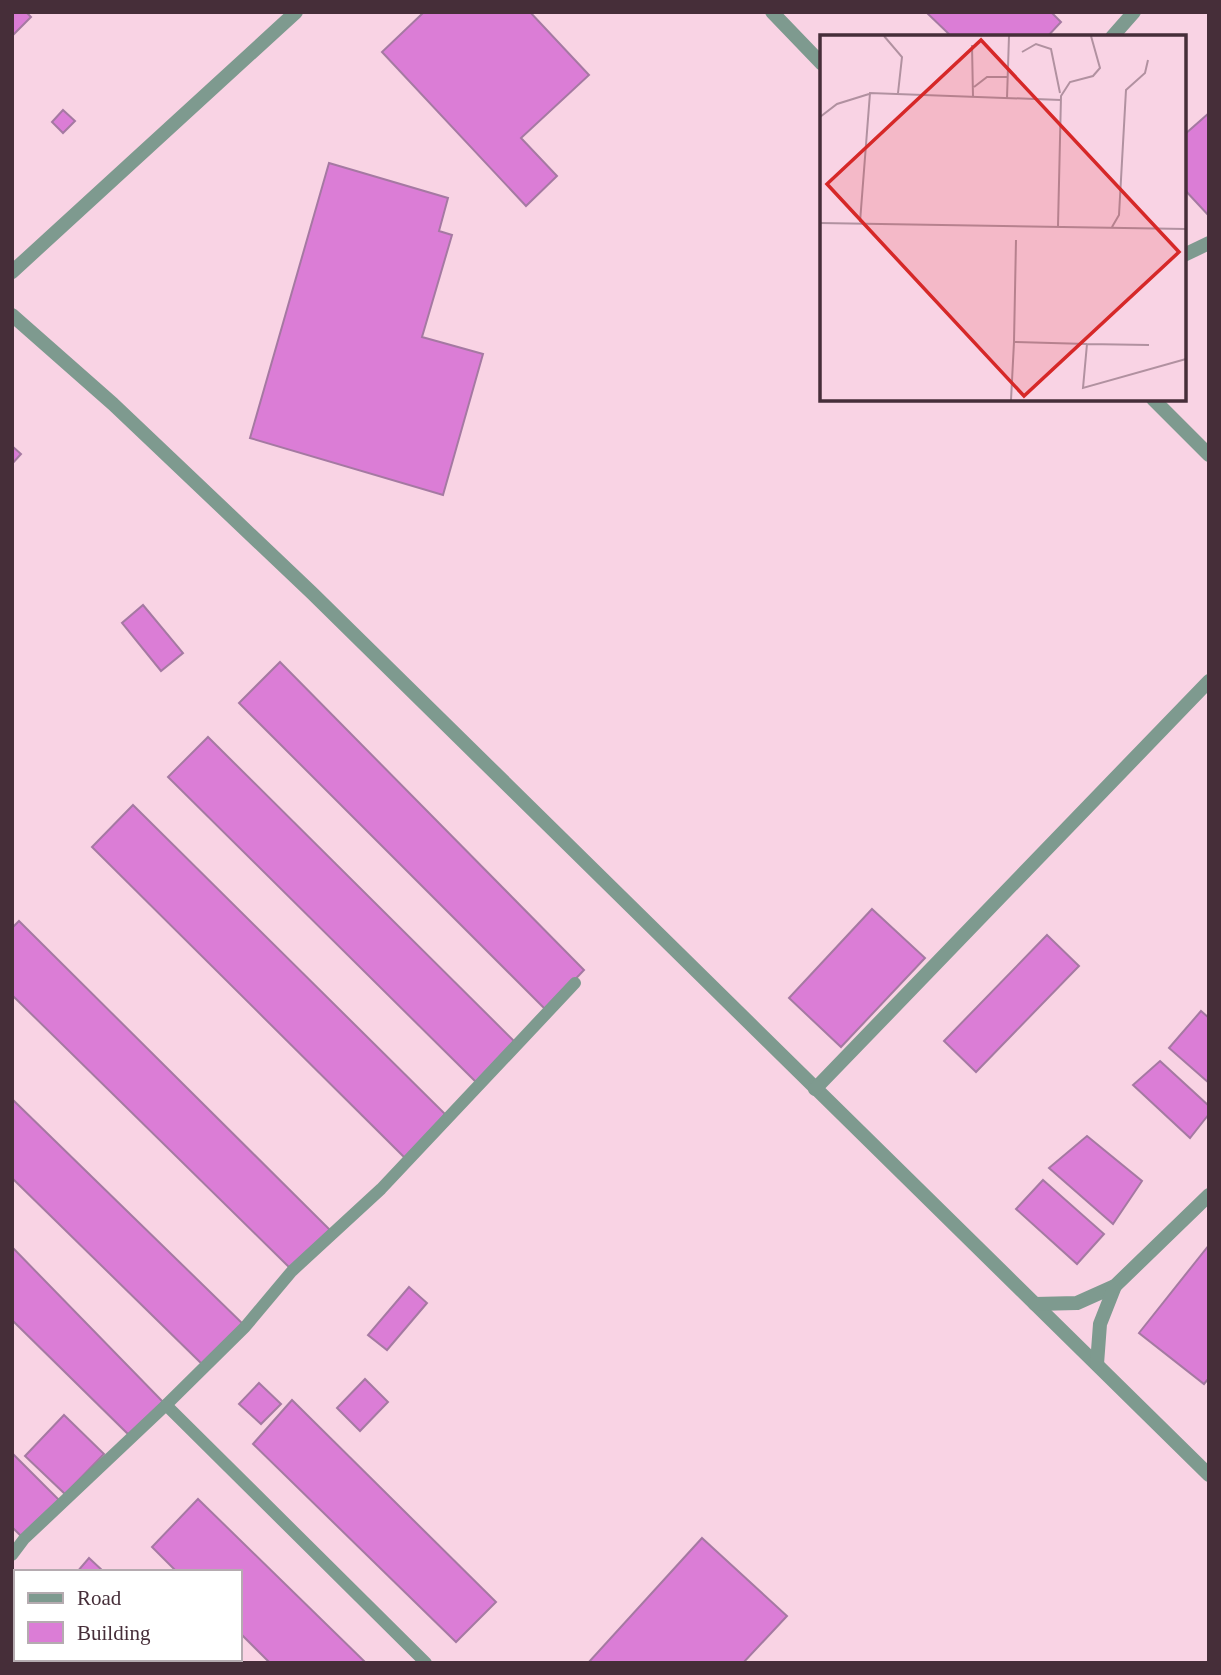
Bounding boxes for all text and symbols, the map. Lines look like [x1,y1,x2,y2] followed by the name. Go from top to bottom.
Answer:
[820,35,1186,401] inset map
[14,1570,242,1661] legend
[77,1586,122,1610] text: Road
[77,1621,151,1645] text: Building

